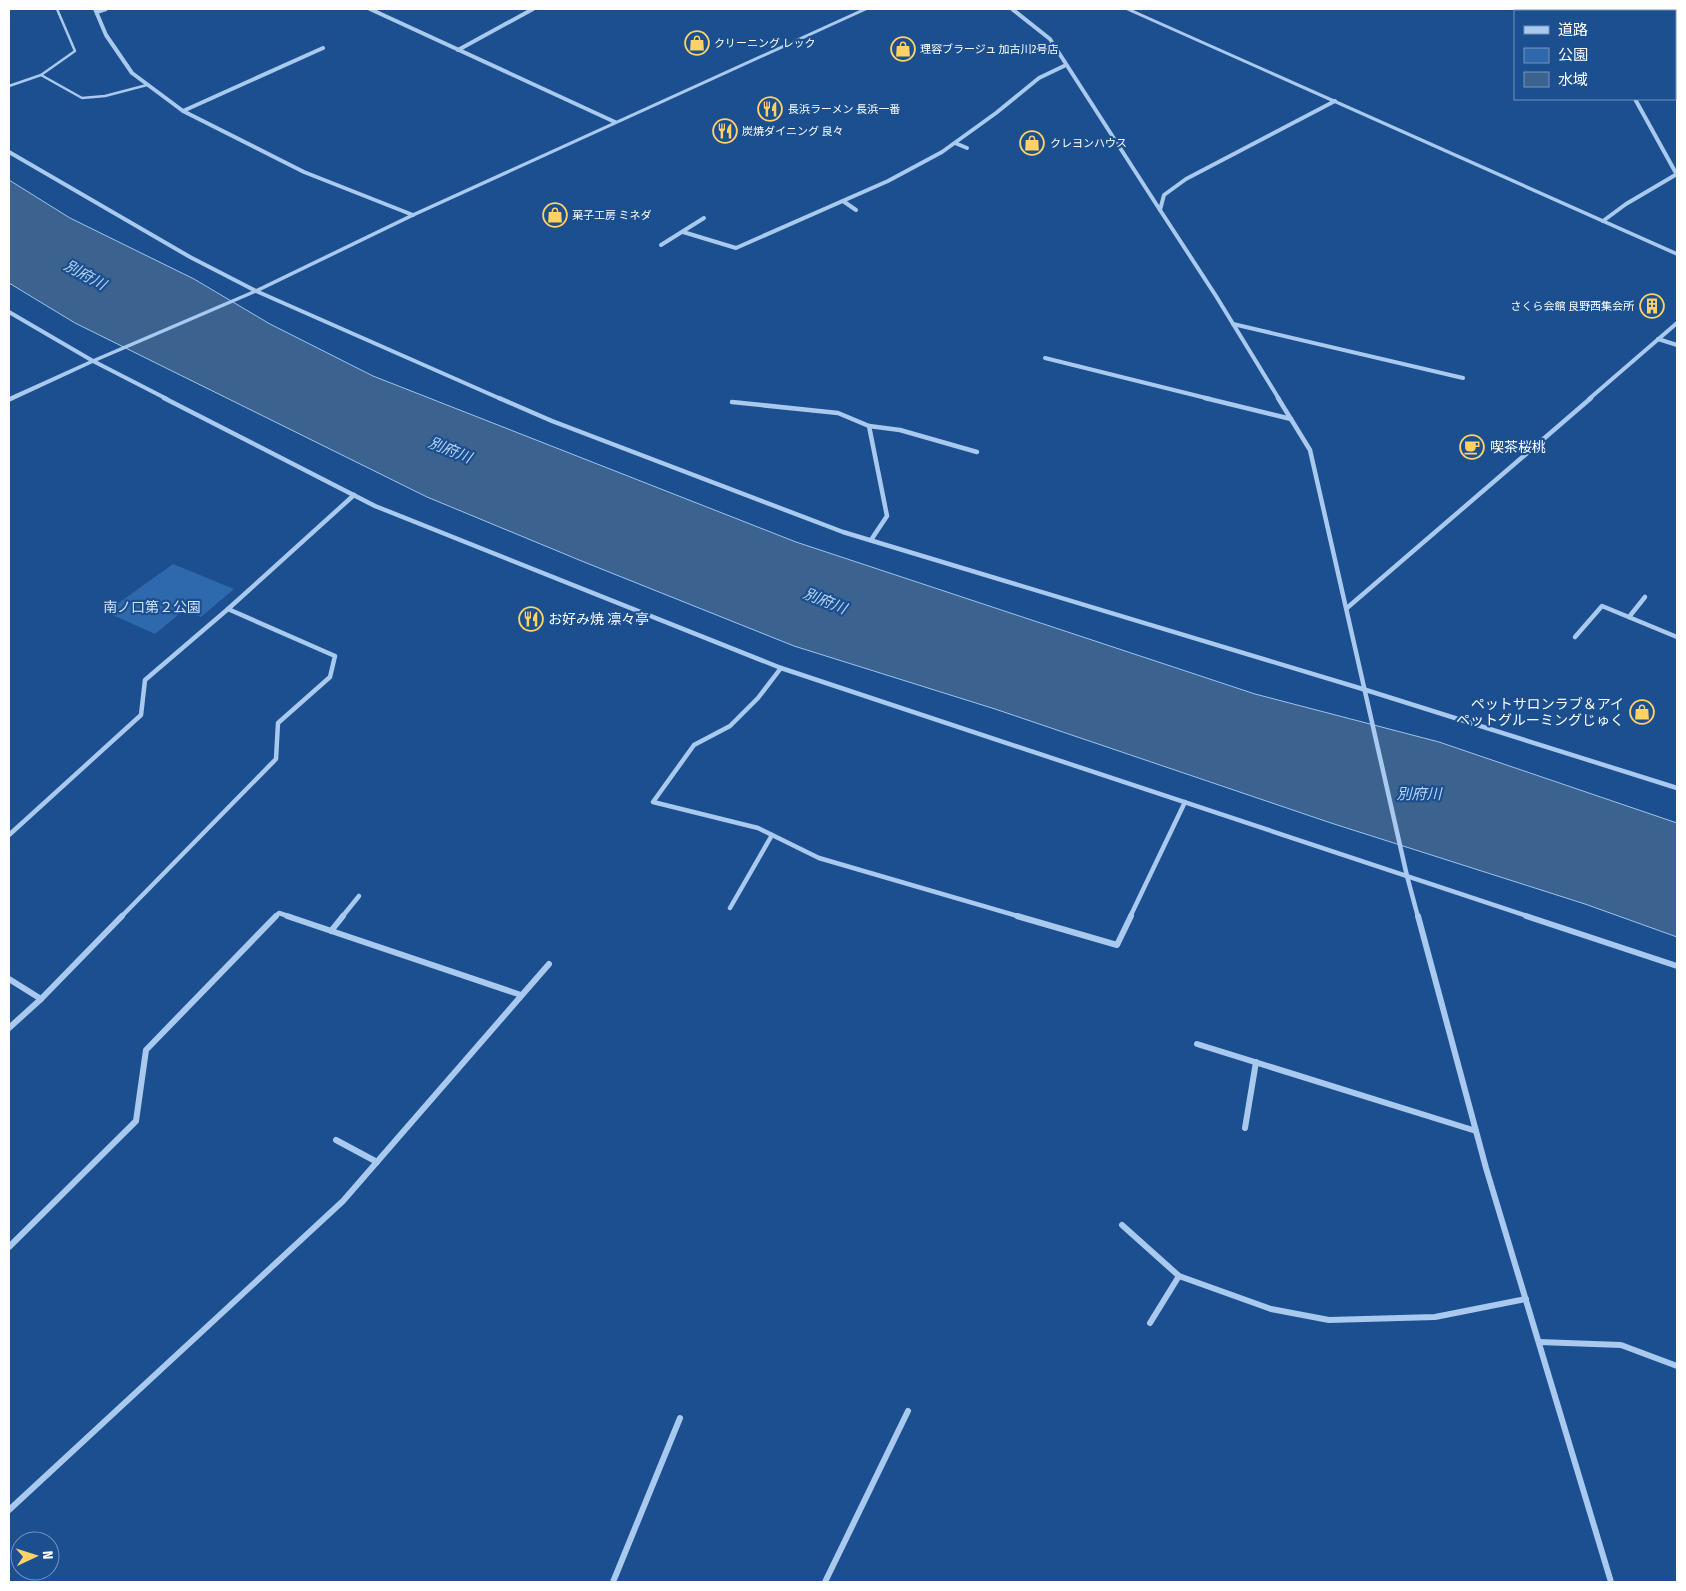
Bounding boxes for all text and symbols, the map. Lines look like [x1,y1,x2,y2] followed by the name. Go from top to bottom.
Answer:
[1514,10,1676,100] legend
[1558,21,1588,39] text: 道路
[684,30,710,56] shop icon: クリーニング レック
[890,36,916,62] shop icon: 理容ブラージュ 加古川2号店
[714,37,816,50] place label: クリーニング レック
[920,43,1058,56] place label: 理容ブラージュ 加古川2号店
[1558,46,1588,64] text: 公園
[1558,71,1588,89] text: 水域
[757,96,783,122] restaurant icon: 長浜ラーメン 長浜一番
[788,103,900,116] place label: 長浜ラーメン 長浜一番
[712,118,738,144] restaurant icon: 炭焼ダイニング 良々
[742,125,844,138] place label: 炭焼ダイニング 良々
[1019,130,1045,156] shop icon: クレヨンハウス
[1050,137,1127,150] place label: クレヨンハウス
[542,202,568,228] shop icon: 菓子工房 ミネダ
[572,209,652,222] place label: 菓子工房 ミネダ
[61,256,111,295] water label: 別府川
[1639,293,1665,319] building icon: さくら会館 良野西集会所
[1510,300,1635,313] place label: さくら会館 良野西集会所
[426,433,476,468] water label: 別府川
[1459,434,1485,460] cafe icon: 喫茶桜桃
[1490,439,1546,456] place label: 喫茶桜桃
[801,584,851,619] water label: 別府川
[103,599,201,616] park label: 南ノ口第２公園
[518,606,544,632] restaurant icon: お好み焼 凛々亭
[548,611,649,628] place label: お好み焼 凛々亭
[1456,696,1624,729] place label: ペットサロンラブ＆アイ ペットグルーミングじゅく
[1629,699,1655,725] shop icon: ペットサロンラブ＆アイ ペットグルーミングじゅく
[1396,785,1443,803] water label: 別府川
[10,1531,60,1581] north arrow
[39,1550,56,1560] text: N

